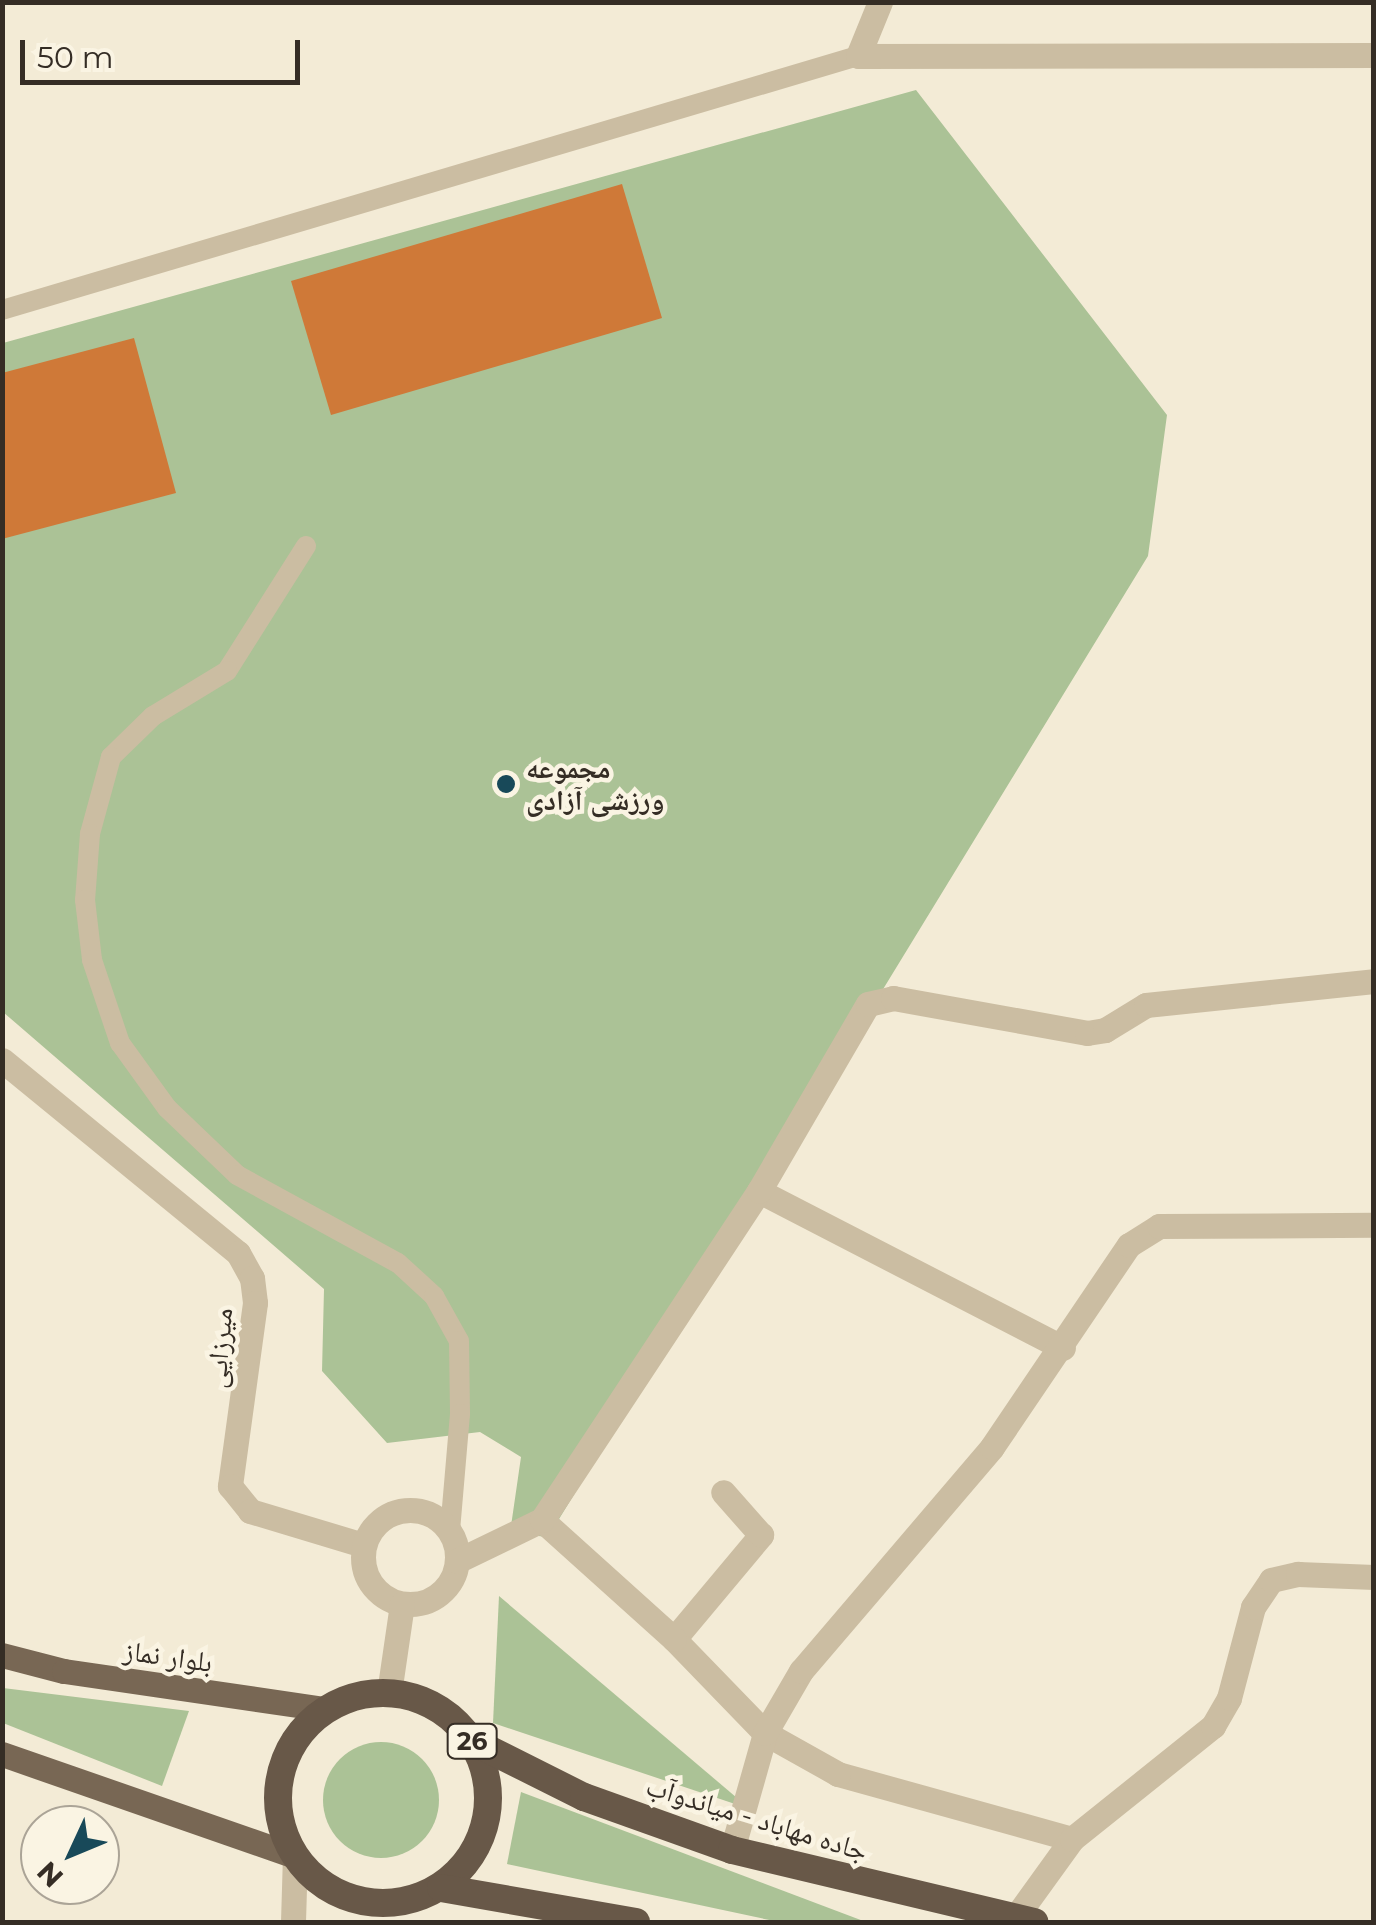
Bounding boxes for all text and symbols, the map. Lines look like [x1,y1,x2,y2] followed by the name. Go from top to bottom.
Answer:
[25,20,305,82] scale bar
[37,39,114,76] text: 50 m
[526,751,664,817] place label: مجموعه ورزشی آزادی
[495,773,517,795] marker: مجموعه ورزشی آزادی
[199,1306,239,1390] street label: میرزایی
[121,1633,215,1679] street label: بلوار نماز
[444,1721,500,1761] road number: 26
[642,1768,872,1868] street label: جاده مهاباد - میاندوآب
[20,1805,120,1905] north arrow
[30,1855,70,1894] text: N

